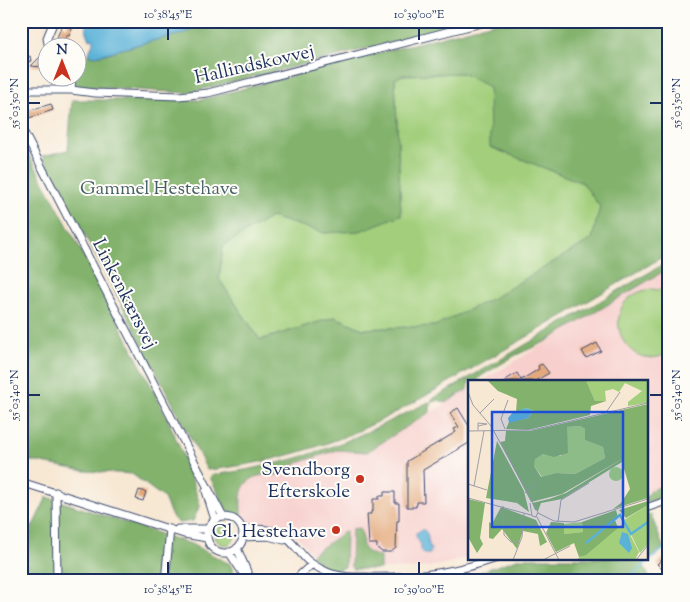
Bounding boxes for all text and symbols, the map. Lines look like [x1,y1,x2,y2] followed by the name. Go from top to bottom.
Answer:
[144,6,193,24] text: 10°38'45"E
[394,6,445,24] text: 10°39'00"E
[38,38,88,88] north arrow
[192,39,317,92] street label: Hallindskovvej
[56,41,68,61] text: N
[6,77,24,129] text: 55°03'50"N
[668,77,686,129] text: 55°03'50"N
[80,176,238,203] park label: Gammel Hestehave
[84,234,163,354] street label: Linkenkærsvej
[6,369,24,421] text: 55°03'40"N
[668,369,686,421] text: 55°03'40"N
[468,380,648,560] inset map
[261,457,350,506] place label: Svendborg Efterskole
[354,473,366,485] marker: Svendborg Efterskole
[212,519,326,546] place label: Gl. Hestehave
[330,524,342,536] marker: Gl. Hestehave
[144,581,193,599] text: 10°38'45"E
[394,581,445,599] text: 10°39'00"E

